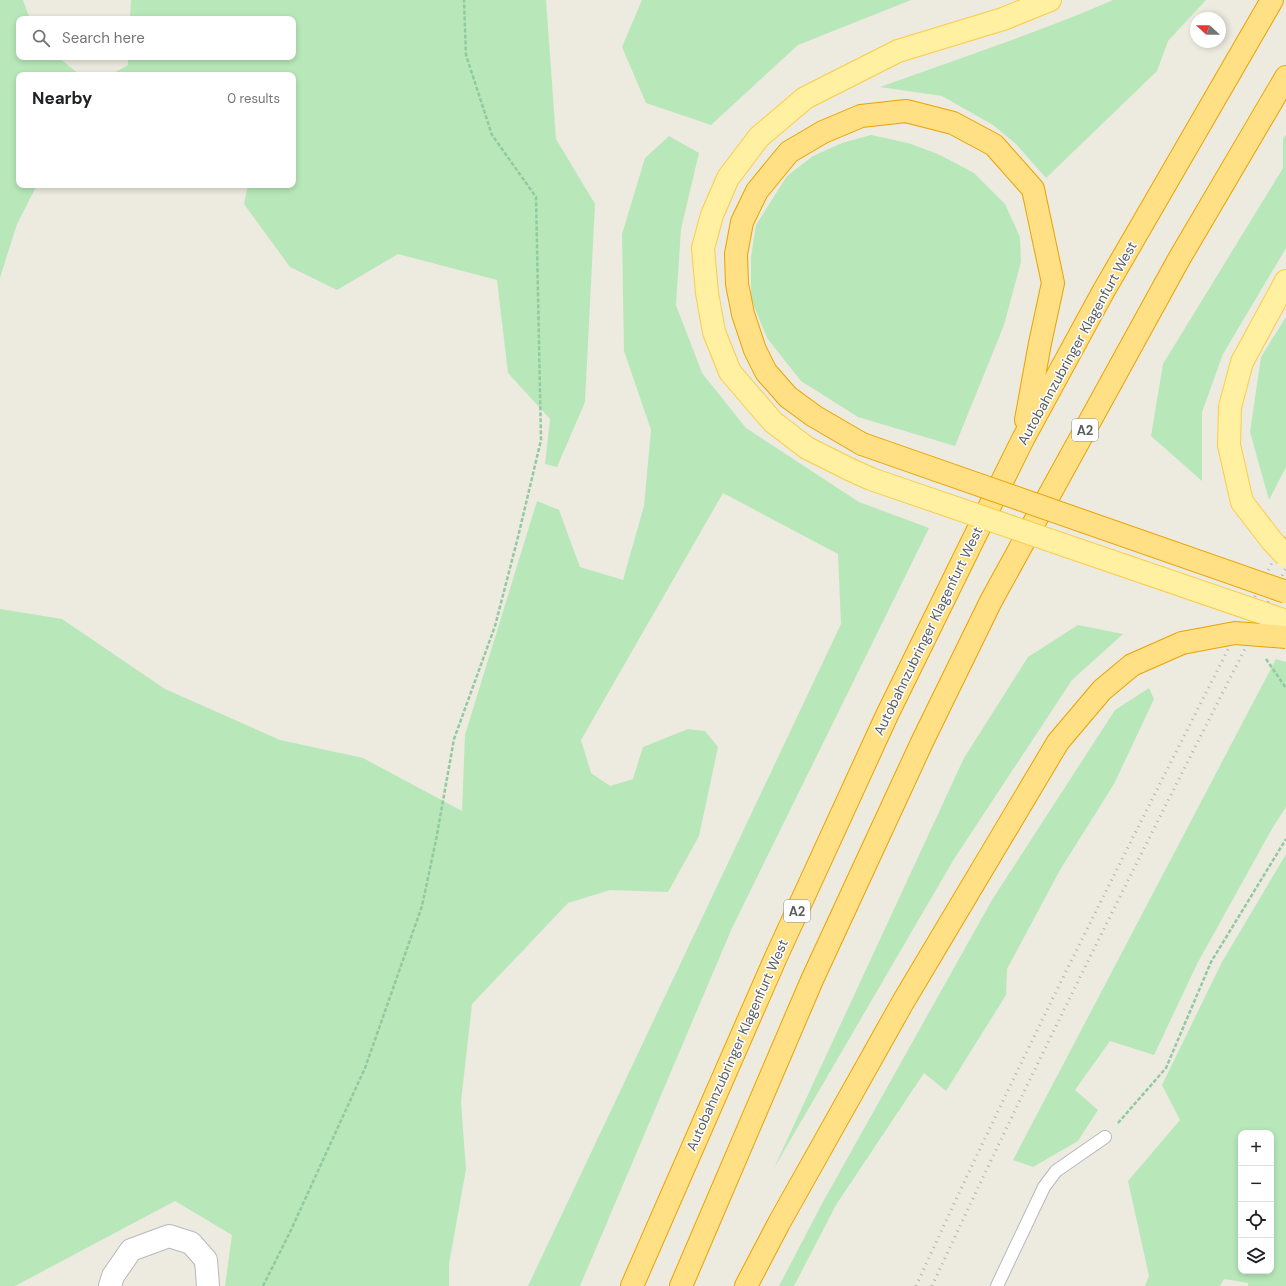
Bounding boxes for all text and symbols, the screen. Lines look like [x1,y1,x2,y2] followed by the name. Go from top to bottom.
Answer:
[1190,12,1226,48] north arrow
[16,16,296,60] search box
[30,27,52,49] icon: search
[62,28,145,48] text: Search here
[32,87,92,109] text: Nearby
[227,90,280,107] text: 0 results
[1013,238,1141,448] street label: Autobahnzubringer Klagenfurt West
[1072,419,1098,441] road number: A2
[869,524,987,738] street label: Autobahnzubringer Klagenfurt West
[784,900,810,922] road number: A2
[682,936,792,1154] street label: Autobahnzubringer Klagenfurt West
[1238,1130,1274,1274] map controls
[1238,1130,1274,1166] button: +
[1238,1166,1274,1202] button: −
[1238,1202,1274,1238] button: locate
[1238,1238,1274,1274] button: layers

